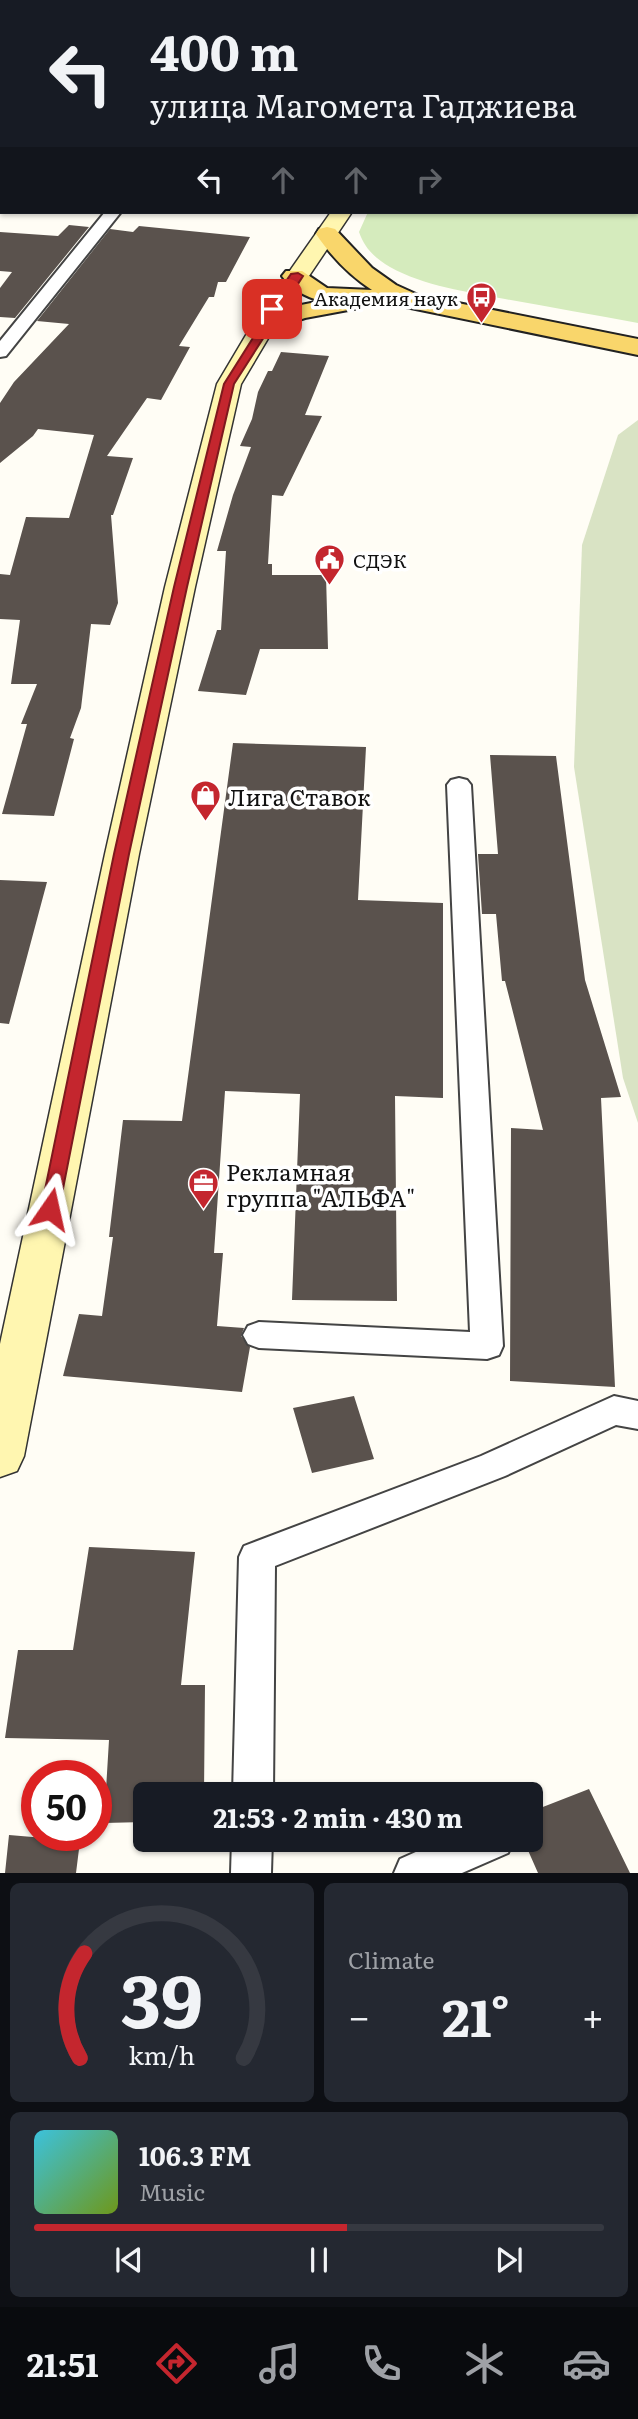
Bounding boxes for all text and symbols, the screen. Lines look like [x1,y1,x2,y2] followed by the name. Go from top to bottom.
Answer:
[150,13,299,86] text: 400 m
[35,28,126,119] icon: left
[150,80,576,128] text: улица Магомета Гаджиева
[191,161,229,199] icon: left
[264,161,302,199] icon: ahead
[337,161,375,199] icon: ahead
[410,161,448,199] icon: right
[242,279,302,339] pin
[464,281,498,325] bus stop icon: Академия наук
[314,284,459,312] place label: Академия наук
[253,290,291,328] icon: arrive
[313,543,347,587] public building icon: СДЭК
[353,546,407,574] place label: СДЭК
[188,779,222,823] shop icon: Лига Ставок
[228,779,371,813] place label: Лига Ставок
[226,1154,415,1214] place label: Рекламная группа "АЛЬФА"
[186,1167,220,1211] office icon: Рекламная группа "АЛЬФА"
[13,1172,87,1246] position arrow
[21,1760,112,1851] speed limit sign: 50
[213,1797,463,1836] text: 21:53 · 2 min · 430 m
[348,1942,434,1976] text: Climate
[121,1943,203,2051] text: 39
[442,1976,510,2053] text: 21°
[348,1986,370,2043] text: −
[582,1986,604,2043] text: +
[129,2036,195,2073] text: km/h
[139,2135,251,2174] text: 106.3 FM
[139,2174,205,2208] text: Music
[110,2241,148,2279] icon: previous
[300,2241,338,2279] icon: pause
[490,2241,528,2279] icon: next
[27,2339,98,2387] text: 21:51
[152,2339,201,2388] icon: directions
[255,2339,304,2388] icon: music
[357,2339,406,2388] icon: phone
[460,2339,509,2388] icon: climate
[562,2339,611,2388] icon: car

